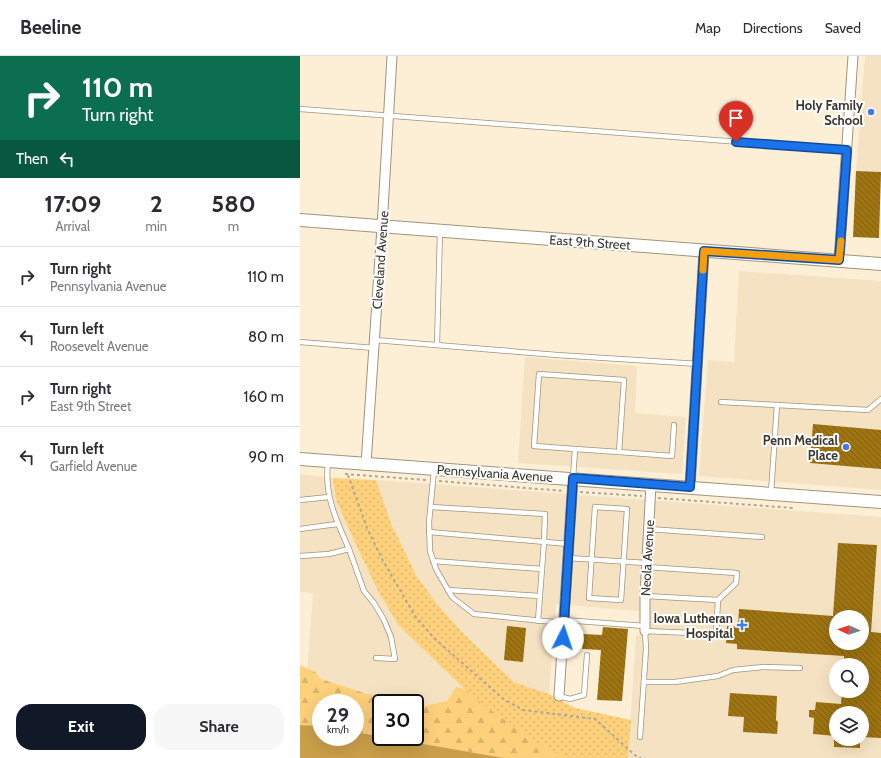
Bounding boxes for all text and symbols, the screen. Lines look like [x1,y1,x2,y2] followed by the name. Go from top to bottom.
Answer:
[20,16,81,39] text: Beeline
[695,19,721,37] text: Map
[743,19,803,37] text: Directions
[825,19,861,37] text: Saved
[82,70,153,104] text: 110 m
[16,72,68,124] icon: right
[795,97,864,128] place label: Holy Family School
[719,101,753,142] pin
[82,104,153,126] text: Turn right
[725,107,747,129] icon: arrive
[866,107,876,117] marker: Holy Family School
[56,148,78,170] icon: left
[16,150,48,168] text: Then
[44,189,101,218] text: 17:09
[150,189,163,218] text: 2
[211,189,256,218] text: 580
[369,210,391,310] street label: Cleveland Avenue
[55,218,90,234] text: Arrival
[146,218,167,234] text: min
[228,218,239,234] text: m
[549,231,632,253] street label: East 9th Street
[50,260,111,278] text: Turn right
[16,266,38,288] icon: right
[247,268,284,286] text: 110 m
[50,278,166,294] text: Pennsylvania Avenue
[50,320,104,338] text: Turn left
[16,326,38,348] icon: left
[248,328,284,346] text: 80 m
[50,338,148,354] text: Roosevelt Avenue
[50,380,111,398] text: Turn right
[16,386,38,408] icon: right
[244,388,284,406] text: 160 m
[50,398,131,414] text: East 9th Street
[763,432,839,463] place label: Penn Medical Place
[50,440,104,458] text: Turn left
[841,442,851,452] marker: Penn Medical Place
[16,446,38,468] icon: left
[248,448,284,466] text: 90 m
[50,458,137,474] text: Garfield Avenue
[436,461,554,485] street label: Pennsylvania Avenue
[637,519,657,596] street label: Neola Avenue
[654,610,734,641] place label: Iowa Lutheran Hospital
[829,610,869,650] north arrow
[829,610,869,746] map controls
[542,617,584,659] position arrow
[736,619,748,631] marker: Iowa Lutheran Hospital
[829,658,869,698] button: search
[372,694,424,746] speed limit sign: 30
[327,703,349,727] text: 29
[16,704,146,750] button: Exit
[154,704,284,750] button: Share
[829,706,869,746] button: layers
[327,723,349,736] text: km/h

